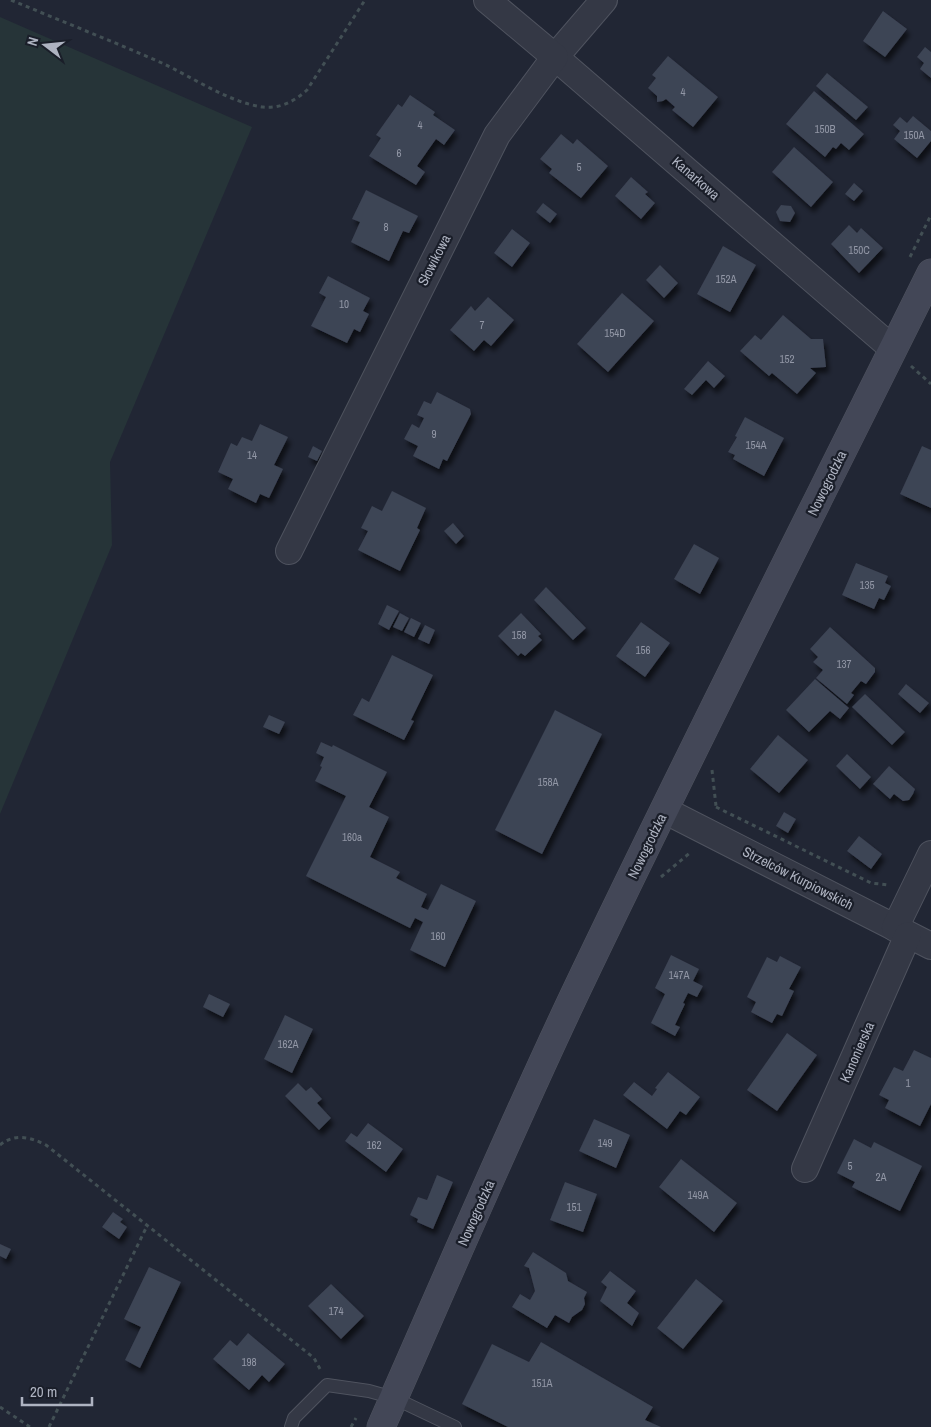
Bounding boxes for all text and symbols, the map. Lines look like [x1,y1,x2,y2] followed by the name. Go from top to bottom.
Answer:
[20,20,70,70] north arrow
[23,35,42,48] text: N
[680,85,686,99] house number: 4
[417,118,423,132] house number: 4
[814,122,836,136] house number: 150B
[903,128,926,142] house number: 150A
[396,146,402,160] house number: 6
[668,152,724,204] street label: Kanarkowa
[576,160,582,174] house number: 5
[383,220,389,234] house number: 8
[414,231,455,289] street label: Słowikowa
[848,243,870,257] house number: 150C
[715,272,738,286] house number: 152A
[339,297,349,311] house number: 10
[479,318,485,332] house number: 7
[604,326,626,340] house number: 154D
[779,352,795,366] house number: 152
[431,427,437,441] house number: 9
[745,438,768,452] house number: 154A
[804,447,851,518] street label: Nowogrodzka
[247,448,257,462] house number: 14
[859,578,875,592] house number: 135
[511,628,527,642] house number: 158
[635,643,651,657] house number: 156
[836,657,852,671] house number: 137
[537,775,560,789] house number: 158A
[624,810,671,881] street label: Nowogrodzka
[342,830,362,844] house number: 160a
[740,842,856,914] street label: Strzelców Kurpiowskich
[430,929,446,943] house number: 160
[668,968,691,982] house number: 147A
[836,1018,879,1085] street label: Kanonierska
[277,1037,300,1051] house number: 162A
[905,1076,911,1090] house number: 1
[597,1136,613,1150] house number: 149
[366,1138,382,1152] house number: 162
[847,1159,853,1173] house number: 5
[875,1170,887,1184] house number: 2A
[454,1177,499,1249] street label: Nowogrodzka
[687,1188,710,1202] house number: 149A
[566,1200,582,1214] house number: 151
[328,1304,344,1318] house number: 174
[241,1355,257,1369] house number: 198
[22,1374,92,1406] scale bar
[531,1376,554,1390] house number: 151A
[30,1381,57,1402] text: 20 m

